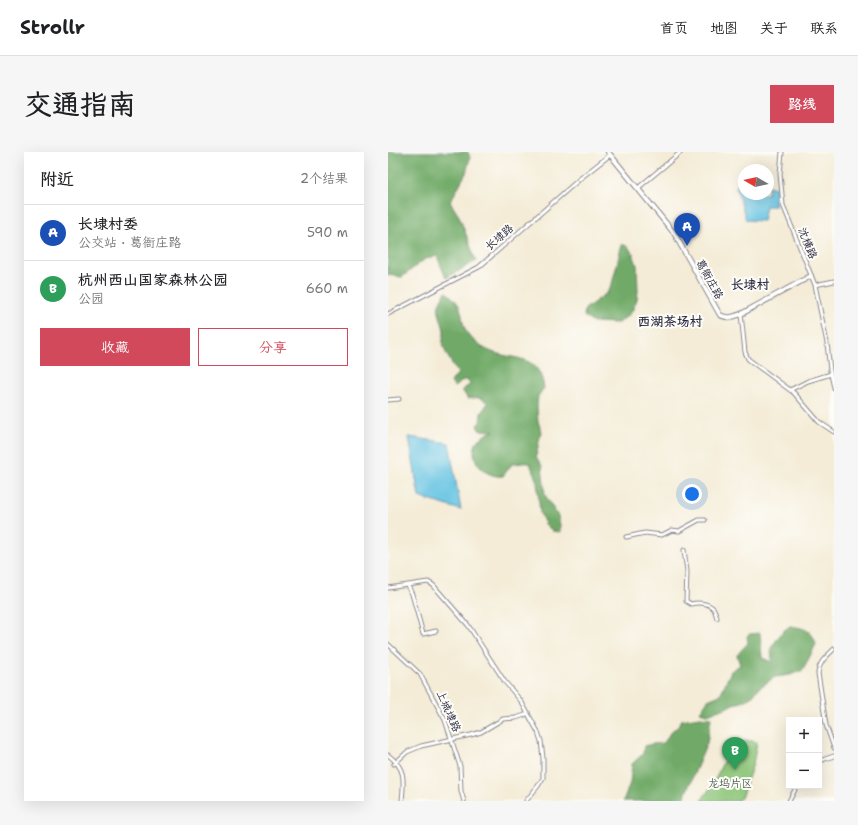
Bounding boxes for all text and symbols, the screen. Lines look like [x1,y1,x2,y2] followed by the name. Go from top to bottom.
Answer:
[20,15,85,40] text: Strollr
[660,19,688,37] text: 首页
[710,19,738,37] text: 地图
[760,19,788,37] text: 关于
[810,19,838,37] text: 联系
[24,85,136,123] text: 交通指南
[770,85,834,123] button: 路线
[738,164,774,200] north arrow
[40,168,74,190] text: 附近
[300,170,348,187] text: 2个结果
[674,213,700,246] pin: A
[78,214,138,234] text: 长埭村委
[482,221,517,254] street label: 长埭路
[48,224,58,241] text: A
[307,224,348,241] text: 590 m
[794,225,821,261] street label: 沈横路
[78,234,182,251] text: 公交站 · 葛衙庄路
[692,256,727,302] street label: 葛衙庄路
[78,270,228,290] text: 杭州西山国家森林公园
[730,276,770,293] district label: 长埭村
[49,280,57,297] text: B
[306,280,348,297] text: 660 m
[78,290,104,307] text: 公园
[637,313,703,330] district label: 西湖茶场村
[40,328,190,366] button: 收藏
[198,328,348,366] button: 分享
[682,484,702,504] your location
[433,688,464,734] street label: 上城埭路
[786,717,822,789] map controls
[786,717,822,753] button: +
[722,737,748,770] pin: B
[786,753,822,789] button: −
[708,776,752,791] park label: 龙坞片区

